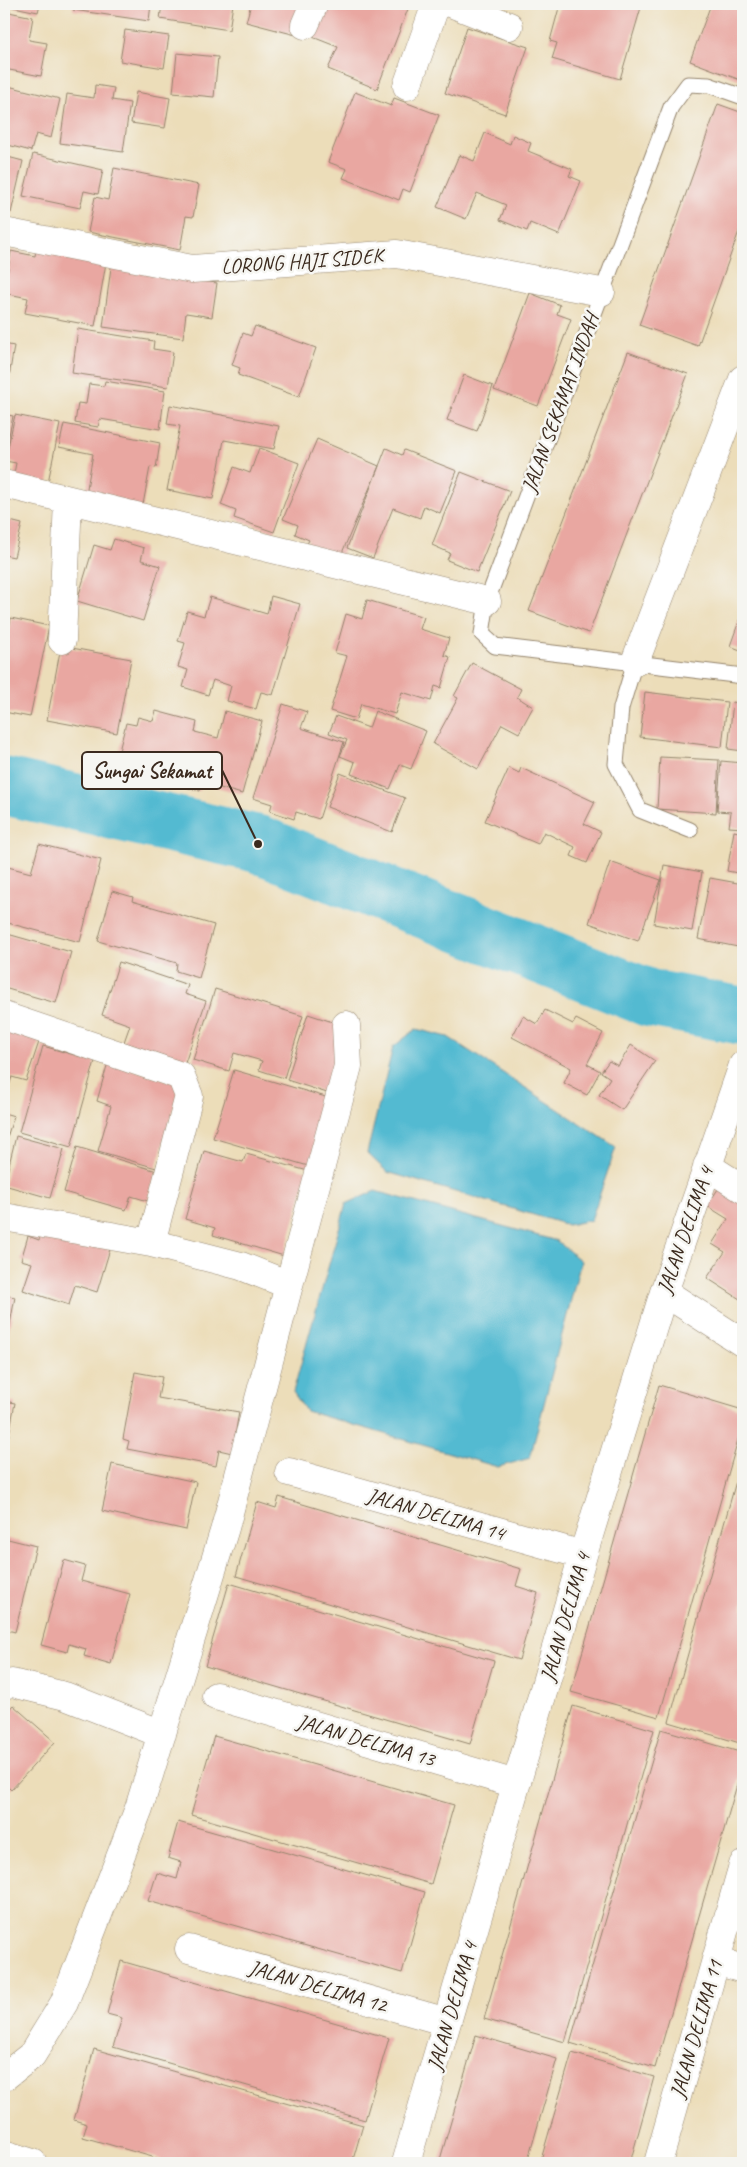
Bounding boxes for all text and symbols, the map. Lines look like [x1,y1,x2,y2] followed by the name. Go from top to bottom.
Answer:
[220,242,387,280] street label: LORONG HAJI SIDEK
[515,307,605,497] street label: JALAN SEKAMAT INDAH
[82,752,222,789] callout: Sungai Sekamat
[92,757,214,785] text: Sungai Sekamat
[651,1161,720,1298] street label: JALAN DELIMA 4
[363,1482,510,1547] street label: JALAN DELIMA 14
[534,1547,596,1685] street label: JALAN DELIMA 4
[293,1708,439,1773] street label: JALAN DELIMA 13
[421,1936,483,2074] street label: JALAN DELIMA 4
[245,1954,391,2019] street label: JALAN DELIMA 12
[664,1956,729,2102] street label: JALAN DELIMA 11

